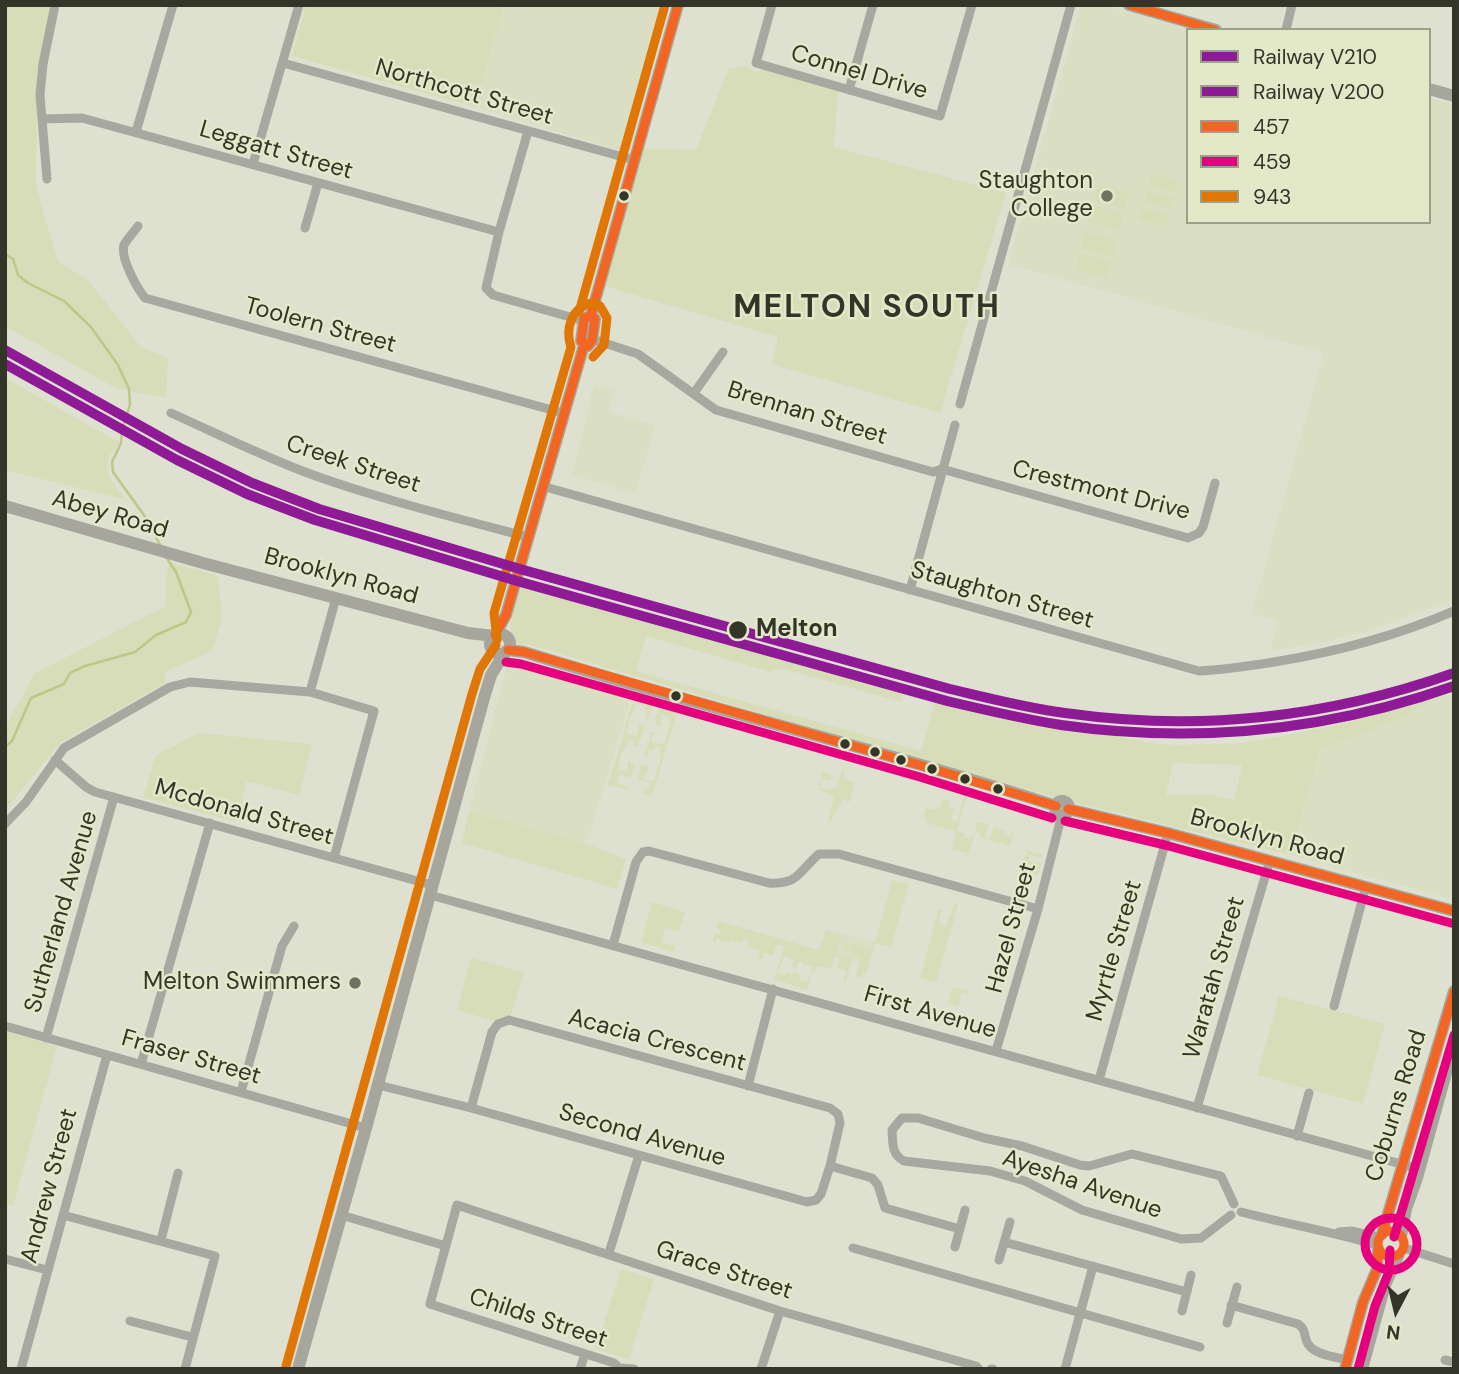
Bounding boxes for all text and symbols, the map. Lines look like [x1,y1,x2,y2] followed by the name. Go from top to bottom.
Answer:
[1186,28,1431,224] legend
[787,40,931,106] street label: Connel Drive
[1253,43,1377,71] text: Railway V210
[372,54,556,132] street label: Northcott Street
[1253,78,1384,106] text: Railway V200
[1253,113,1289,141] text: 457
[196,115,356,187] street label: Leggatt Street
[1253,148,1291,176] text: 459
[979,168,1093,224] place label: Staughton College
[1253,183,1291,211] text: 943
[1099,188,1115,204] marker: Staughton College
[617,189,631,203] unlabelled marker
[735,290,999,328] district label: MELTON SOUTH
[241,292,399,360] street label: Toolern Street
[724,376,890,452] street label: Brennan Street
[282,430,424,500] street label: Creek Street
[1009,455,1193,527] street label: Crestmont Drive
[48,485,172,545] street label: Abey Road
[261,543,421,611] street label: Brooklyn Road
[907,556,1097,636] street label: Staughton Street
[756,616,838,644] place label: Melton
[727,619,749,641] marker: Melton
[669,689,683,703] unlabelled marker
[838,737,852,751] unlabelled marker
[868,745,882,759] unlabelled marker
[894,753,908,767] unlabelled marker
[925,762,939,776] unlabelled marker
[958,772,972,786] unlabelled marker
[151,774,337,852] street label: Mcdonald Street
[991,782,1005,796] unlabelled marker
[1187,804,1347,872] street label: Brooklyn Road
[19,808,105,1016] street label: Sutherland Avenue
[981,860,1043,996] street label: Hazel Street
[1081,877,1149,1025] street label: Myrtle Street
[1178,894,1252,1062] street label: Waratah Street
[143,969,341,997] place label: Melton Swimmers
[347,975,363,991] marker: Melton Swimmers
[860,980,1000,1046] street label: First Avenue
[565,1003,749,1079] street label: Acacia Crescent
[118,1024,264,1092] street label: Fraser Street
[1360,1027,1434,1185] street label: Coburns Road
[555,1098,729,1174] street label: Second Avenue
[16,1105,84,1267] street label: Andrew Street
[998,1144,1166,1226] street label: Ayesha Avenue
[652,1235,796,1307] street label: Grace Street
[1361,1276,1431,1346] north arrow
[465,1283,611,1355] street label: Childs Street
[1385,1319,1402,1346] text: N

